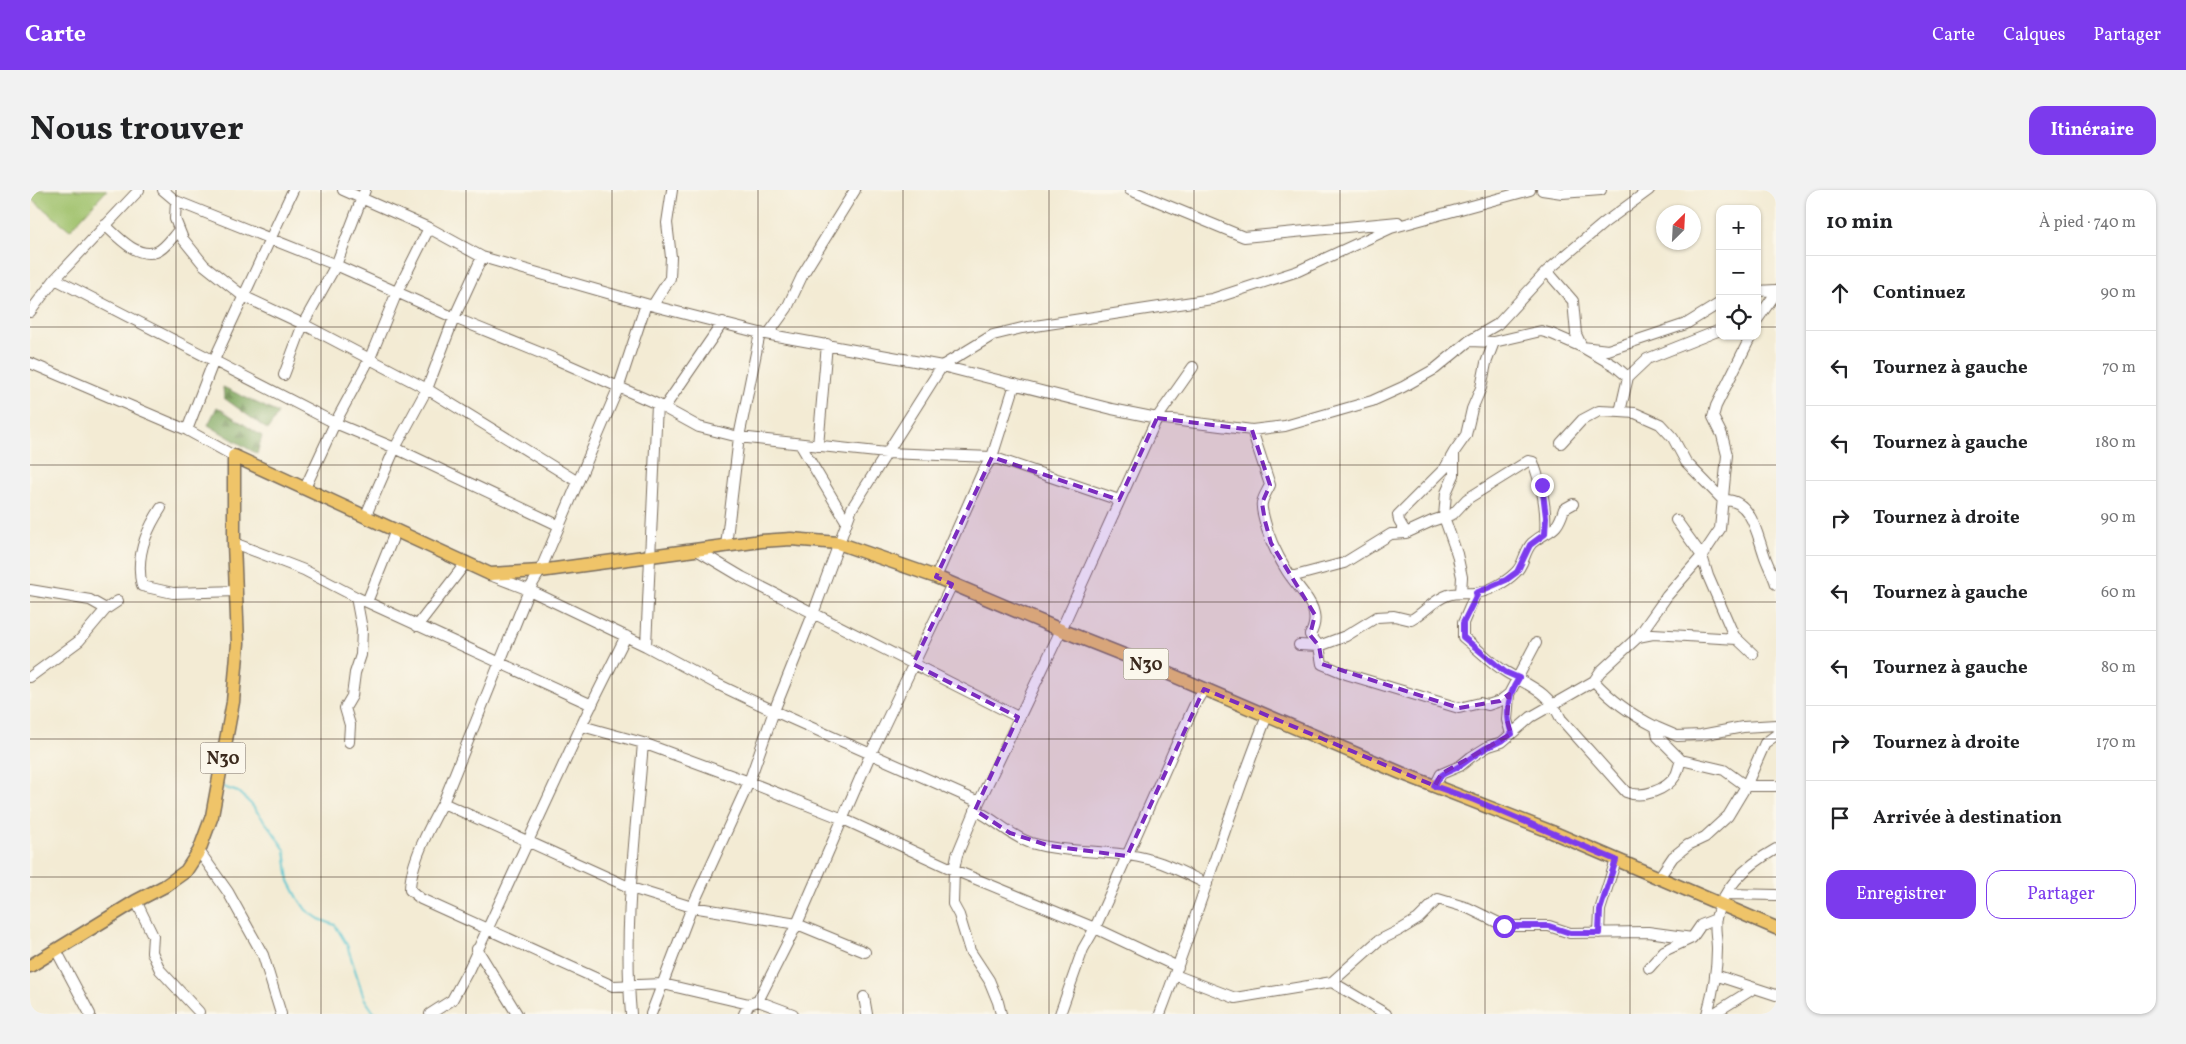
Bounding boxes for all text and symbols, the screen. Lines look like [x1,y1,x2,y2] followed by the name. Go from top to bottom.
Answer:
[25,18,86,52] text: Carte
[1932,23,1975,48] text: Carte
[2003,23,2065,48] text: Calques
[2093,23,2161,48] text: Partager
[30,106,244,154] text: Nous trouver
[2029,106,2156,155] button: Itinéraire
[1656,205,1701,250] north arrow
[1716,205,1761,340] map controls
[1716,205,1761,250] button: +
[1826,208,1893,237] text: 10 min
[2039,212,2136,234] text: À pied · 740 m
[1716,250,1761,295] button: −
[1826,279,1854,307] icon: ahead
[1873,280,1965,306] text: Continuez
[2100,282,2136,304] text: 90 m
[1716,295,1761,340] button: locate
[1826,354,1854,382] icon: left
[1873,355,2028,381] text: Tournez à gauche
[2102,357,2136,379] text: 70 m
[1826,429,1854,457] icon: left
[1873,430,2028,456] text: Tournez à gauche
[2095,432,2136,454] text: 180 m
[1531,474,1554,497] route end
[1826,504,1854,532] icon: right
[1873,505,2020,531] text: Tournez à droite
[2100,507,2136,529] text: 90 m
[1826,579,1854,607] icon: left
[1873,580,2028,606] text: Tournez à gauche
[2101,582,2136,604] text: 60 m
[1124,648,1168,679] road number: N30
[1826,654,1854,682] icon: left
[1873,655,2028,681] text: Tournez à gauche
[2101,657,2136,679] text: 80 m
[1826,729,1854,757] icon: right
[1873,730,2020,756] text: Tournez à droite
[2096,732,2136,754] text: 170 m
[200,742,246,774] road number: N30
[1826,804,1854,832] icon: arrive
[1873,805,2062,831] text: Arrivée à destination
[1826,870,1976,919] button: Enregistrer
[1986,870,2136,919] button: Partager
[1493,915,1516,938] route start

